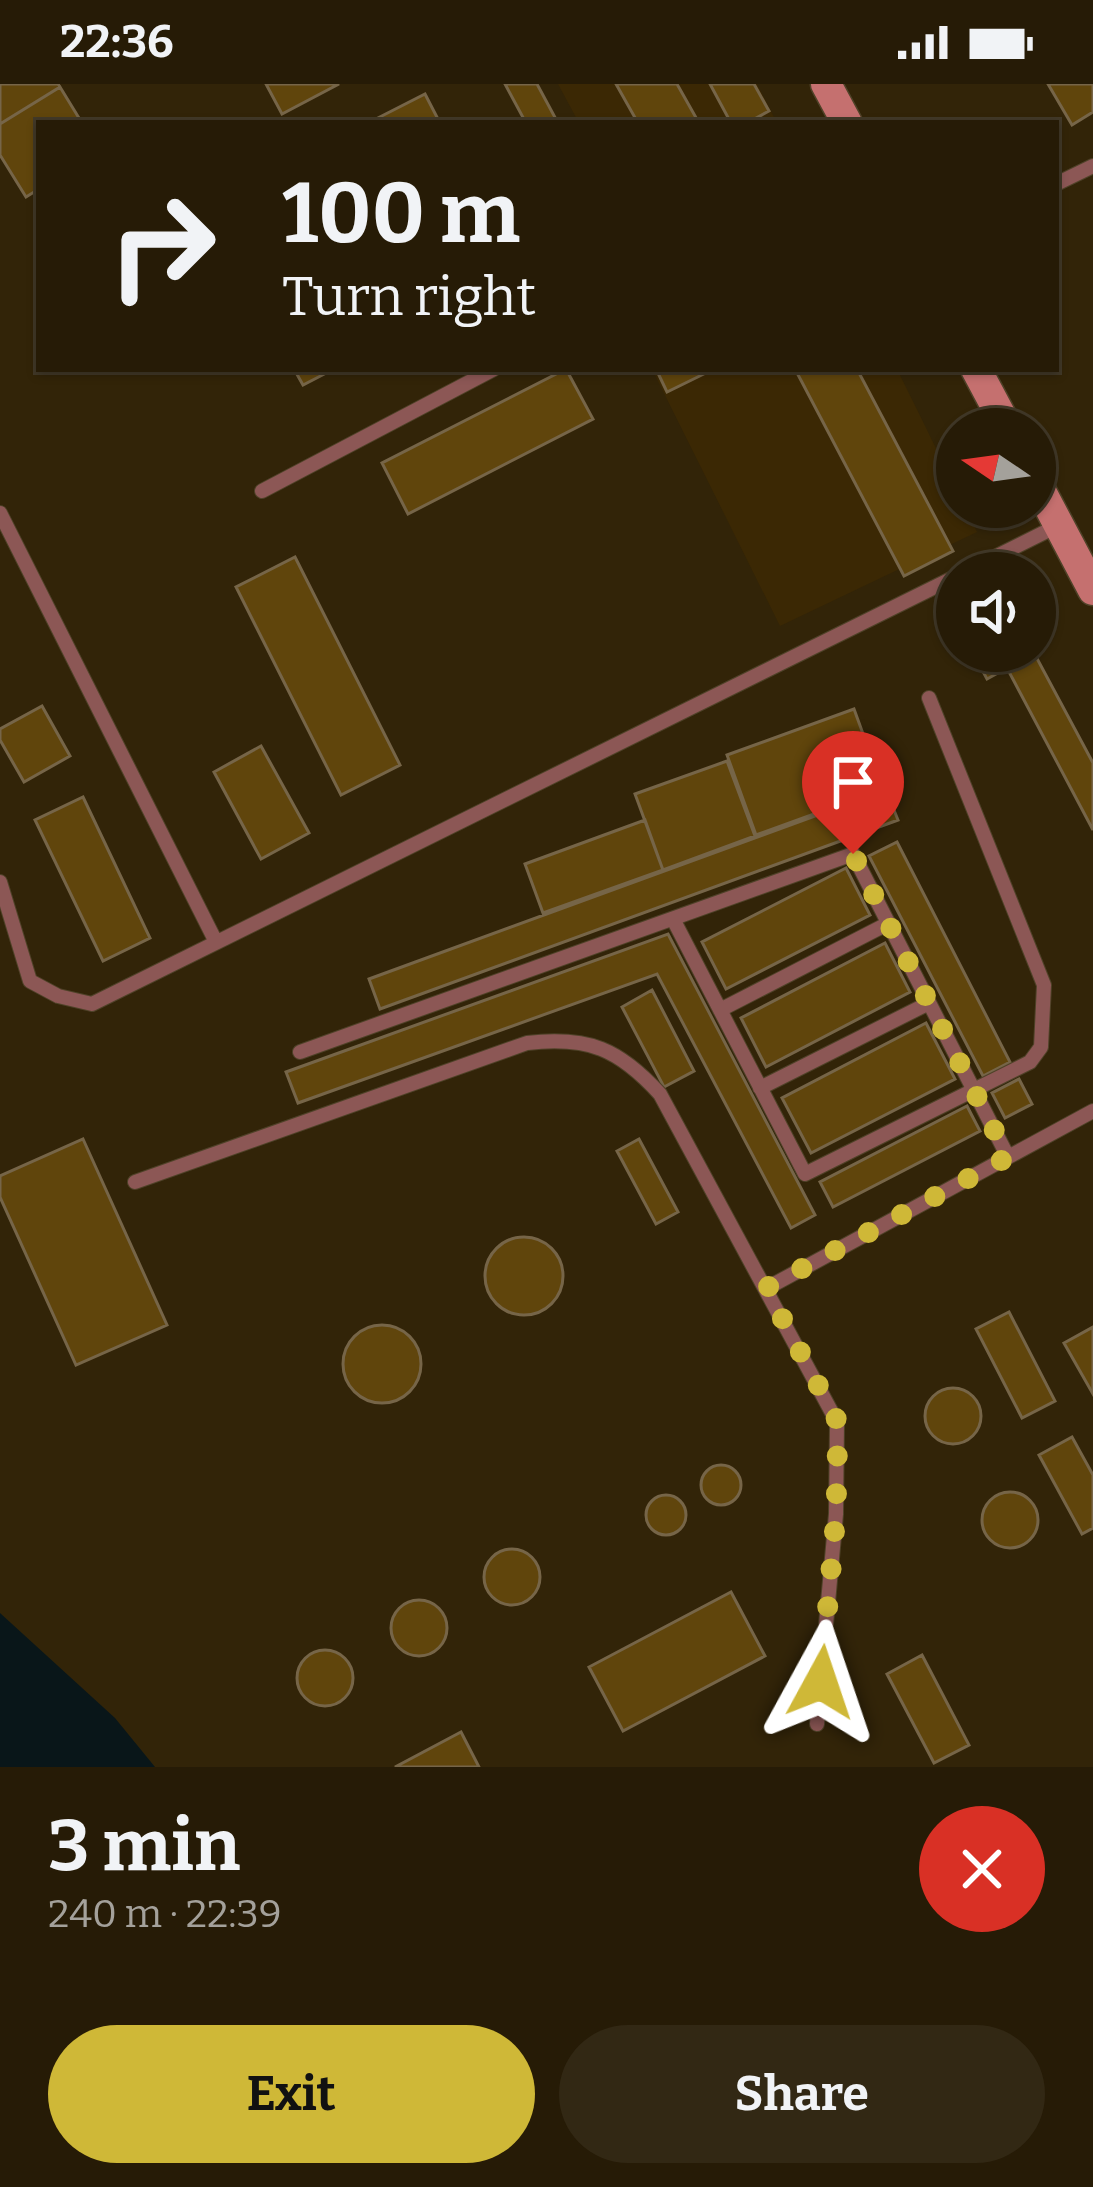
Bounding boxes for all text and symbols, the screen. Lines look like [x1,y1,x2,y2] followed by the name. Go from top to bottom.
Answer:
[60,15,174,69] text: 22:36
[282,163,520,264] text: 100 m
[84,168,240,324] icon: right
[282,265,536,329] text: Turn right
[936,408,1056,528] north arrow
[936,408,1056,672] map controls
[936,552,1056,672] button: sound
[802,731,904,854] pin
[820,749,886,815] icon: arrive
[758,1619,884,1745] position arrow
[48,1803,240,1889] text: 3 min
[919,1806,1045,1932] button: close
[48,1891,282,1937] text: 240 m · 22:39
[48,2025,535,2163] button: Exit
[559,2025,1045,2163] button: Share

